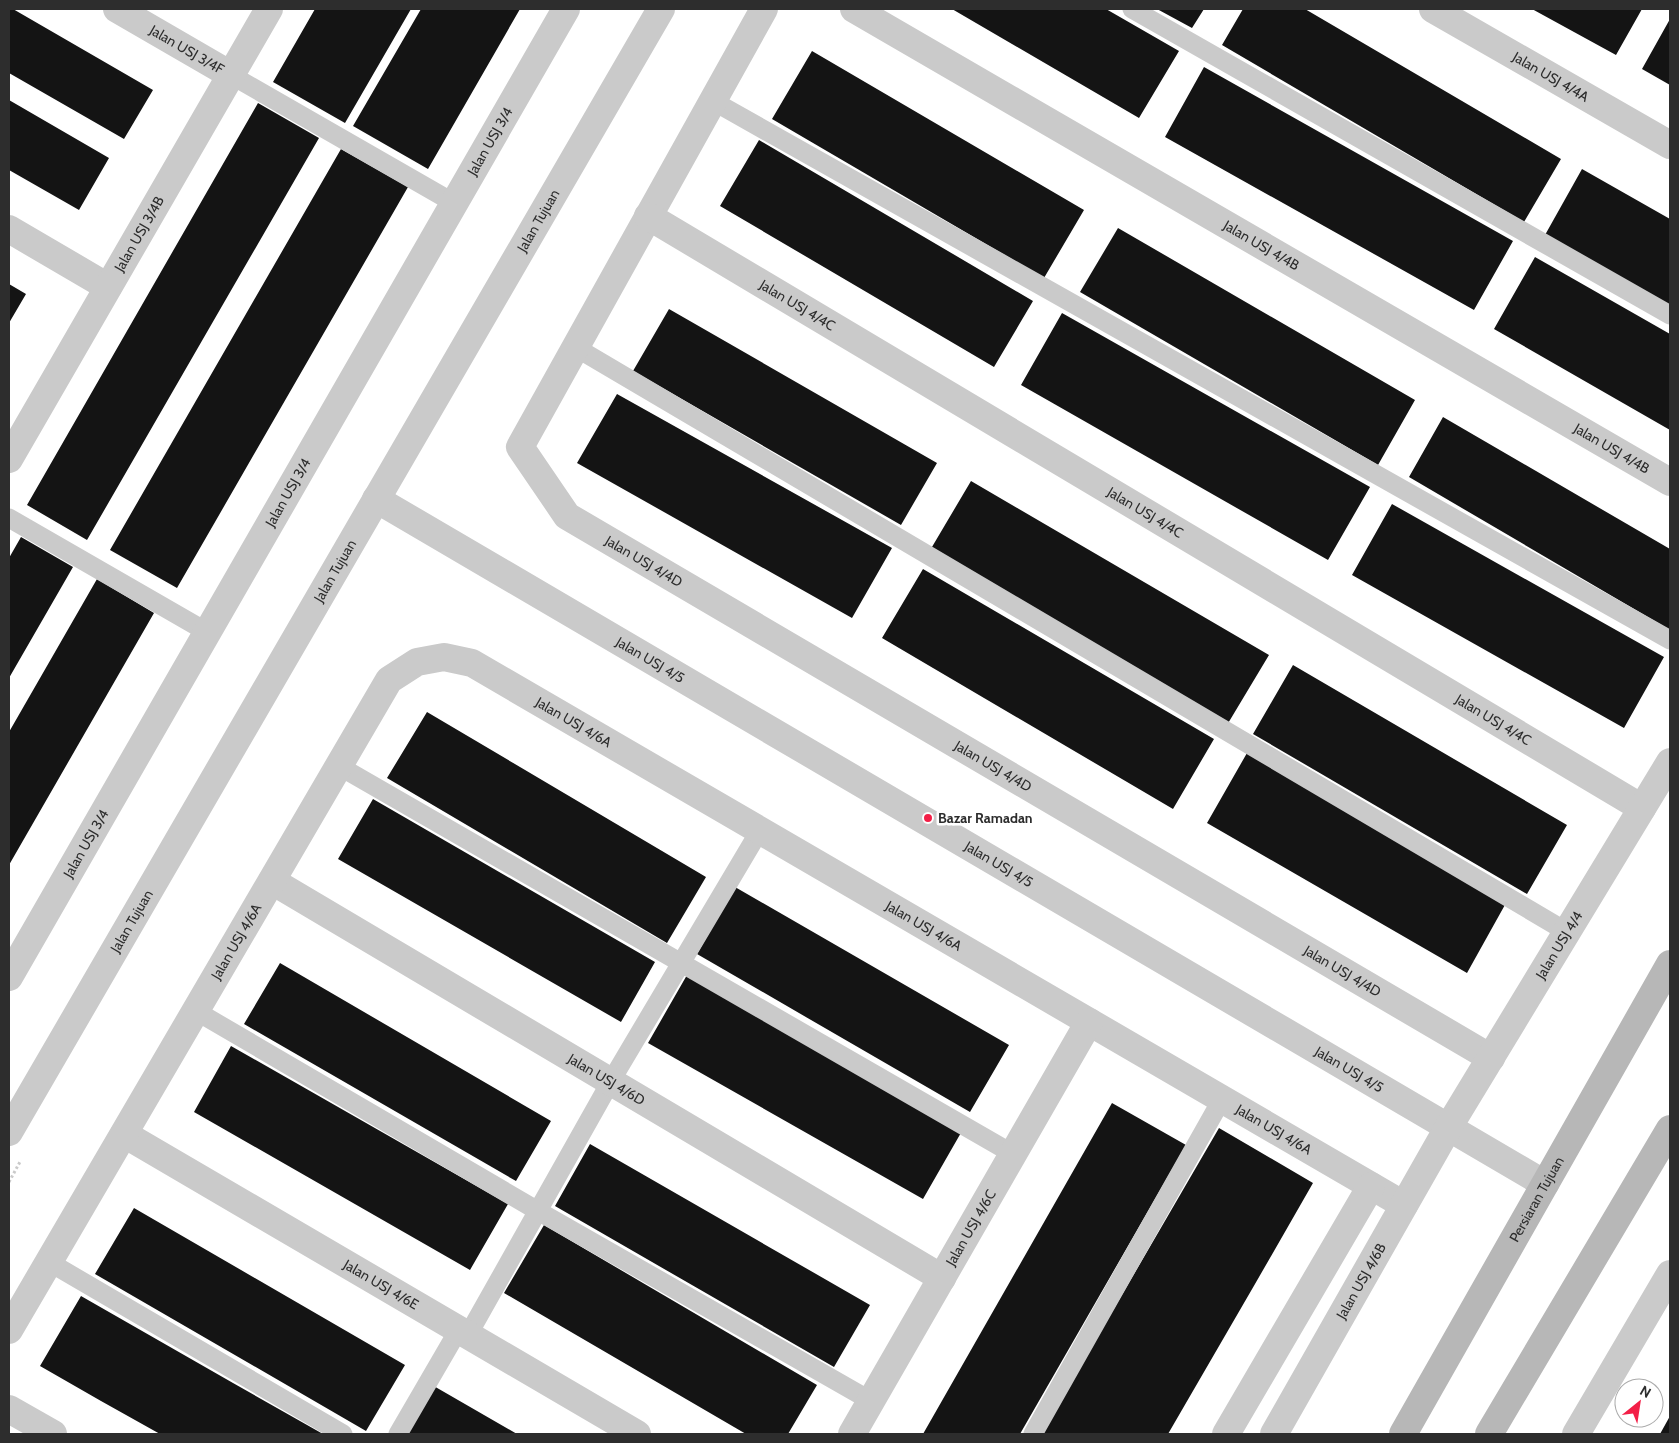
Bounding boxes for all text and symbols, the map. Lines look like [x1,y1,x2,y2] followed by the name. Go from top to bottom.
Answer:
[146,20,228,79] street label: Jalan USJ 3/4F
[1509,47,1593,106] street label: Jalan USJ 4/4A
[463,104,517,180] street label: Jalan USJ 3/4
[512,186,564,256] street label: Jalan Tujuan
[110,193,168,276] street label: Jalan USJ 3/4B
[1219,216,1303,274] street label: Jalan USJ 4/4B
[755,275,839,335] street label: Jalan USJ 4/4C
[1570,419,1653,477] street label: Jalan USJ 4/4B
[261,455,315,531] street label: Jalan USJ 3/4
[1103,482,1187,542] street label: Jalan USJ 4/4C
[601,531,686,591] street label: Jalan USJ 4/4D
[309,536,360,606] street label: Jalan Tujuan
[612,632,688,687] street label: Jalan USJ 4/5
[1451,690,1535,749] street label: Jalan USJ 4/4C
[532,692,615,752] street label: Jalan USJ 4/6A
[950,736,1035,796] street label: Jalan USJ 4/4D
[59,806,113,882] street label: Jalan USJ 3/4
[938,809,1033,827] place label: Bazar Ramadan
[922,812,934,824] marker: Bazar Ramadan
[961,836,1036,891] street label: Jalan USJ 4/5
[106,886,157,956] street label: Jalan Tujuan
[882,896,965,955] street label: Jalan USJ 4/6A
[206,900,266,984] street label: Jalan USJ 4/6A
[1531,908,1586,983] street label: Jalan USJ 4/4
[1300,941,1384,1001] street label: Jalan USJ 4/4D
[1311,1042,1387,1096] street label: Jalan USJ 4/5
[564,1049,649,1109] street label: Jalan USJ 4/6D
[1232,1100,1316,1159] street label: Jalan USJ 4/6A
[1505,1153,1568,1245] street label: Persiaran Tujuan
[941,1186,1000,1270] street label: Jalan USJ 4/6C
[1332,1240,1390,1323] street label: Jalan USJ 4/6B
[339,1255,422,1314] street label: Jalan USJ 4/6E
[1614,1378,1664,1428] north arrow
[1637,1381,1654,1402] text: N

